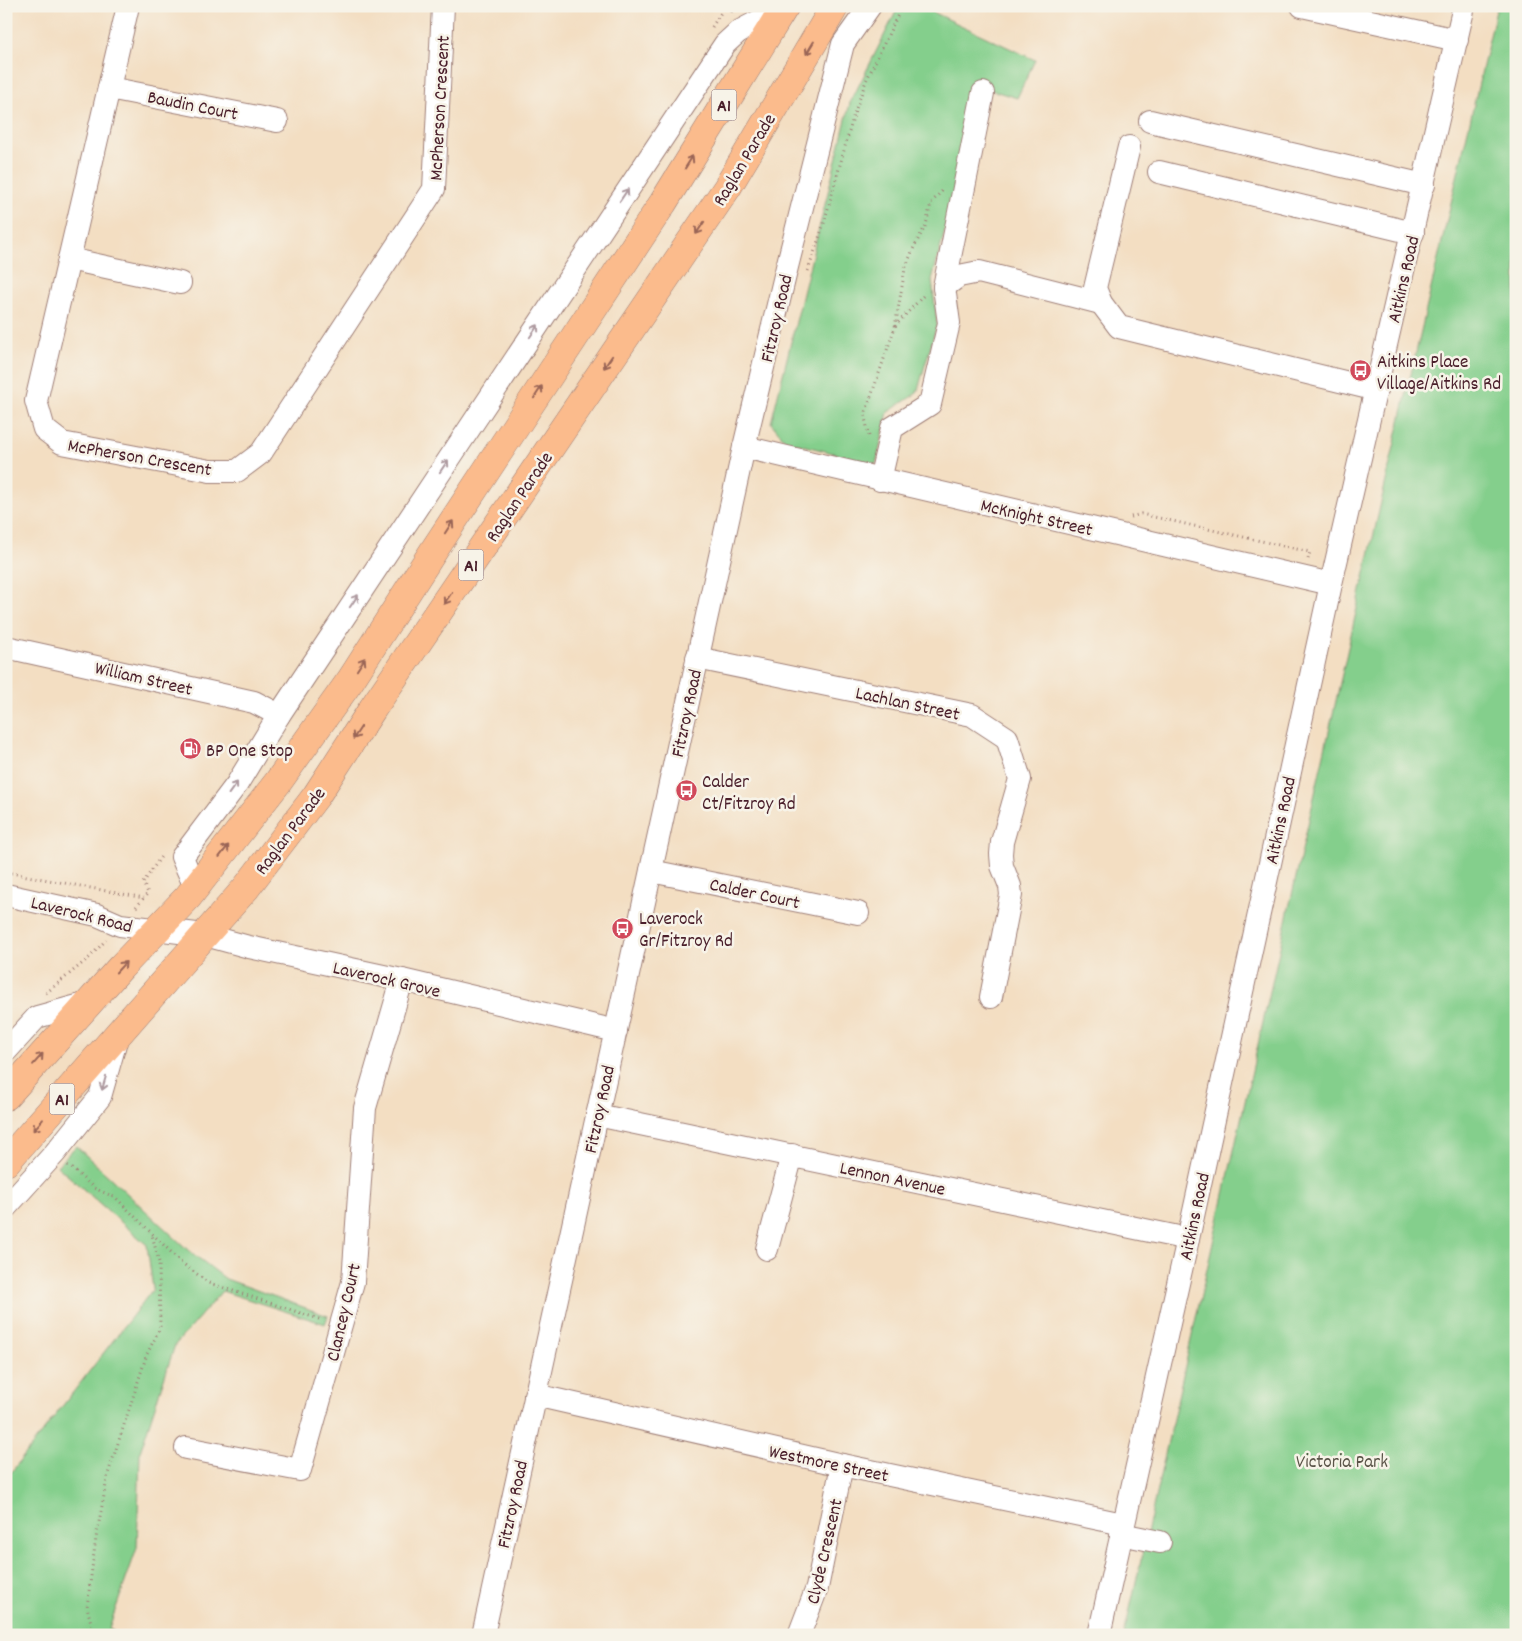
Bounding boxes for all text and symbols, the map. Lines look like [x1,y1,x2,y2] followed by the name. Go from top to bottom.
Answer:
[424,35,459,182] street label: McPherson Crescent
[804,41,814,55] one-way arrow
[145,85,240,129] street label: Baudin Court
[712,90,736,120] road number: A1
[708,109,784,212] street label: Raglan Parade
[684,155,694,169] one-way arrow
[619,189,629,203] one-way arrow
[695,221,705,235] one-way arrow
[1382,233,1429,326] street label: Aitkins Road
[755,272,802,365] street label: Fitzroy Road
[529,324,539,338] one-way arrow
[1377,350,1501,399] place label: Aitkins Place Village/Aitkins Rd
[603,355,613,369] one-way arrow
[1349,359,1373,383] bus stop icon: Aitkins Place Village/Aitkins Rd
[534,385,544,399] one-way arrow
[65,434,213,485] street label: McPherson Crescent
[481,447,561,549] street label: Raglan Parade
[439,459,450,473] one-way arrow
[977,493,1095,545] street label: McKnight Street
[444,520,454,534] one-way arrow
[458,550,484,580] road number: A1
[443,591,453,605] one-way arrow
[350,595,360,609] one-way arrow
[92,656,195,705] street label: William Street
[356,657,366,671] one-way arrow
[666,667,711,760] street label: Fitzroy Road
[853,681,962,730] street label: Lachlan Street
[352,725,362,739] one-way arrow
[178,737,202,761] fuel station icon: BP One Stop
[206,739,293,766] place label: BP One Stop
[702,770,796,819] place label: Calder Ct/Fitzroy Rd
[1260,774,1305,867] street label: Aitkins Road
[674,779,698,803] bus stop icon: Calder Ct/Fitzroy Rd
[228,782,239,795] one-way arrow
[250,783,334,882] street label: Raglan Parade
[218,845,229,858] one-way arrow
[707,873,802,918] street label: Calder Court
[28,891,135,942] street label: Laverock Road
[639,907,733,956] place label: Laverock Gr/Fitzroy Rd
[611,916,635,940] bus stop icon: Laverock Gr/Fitzroy Rd
[330,956,443,1007] street label: Laverock Grove
[115,960,127,973] one-way arrow
[33,1053,44,1066] one-way arrow
[579,1063,624,1156] street label: Fitzroy Road
[98,1074,108,1090] one-way arrow
[50,1084,74,1114] road number: A1
[33,1118,44,1131] one-way arrow
[837,1156,948,1205] street label: Lennon Avenue
[1174,1170,1219,1263] street label: Aitkins Road
[321,1261,370,1364] street label: Clancey Court
[766,1440,891,1491] street label: Westmore Street
[1296,1450,1388,1477] park label: Victoria Park
[492,1458,537,1551] street label: Fitzroy Road
[801,1496,852,1607] street label: Clyde Crescent

